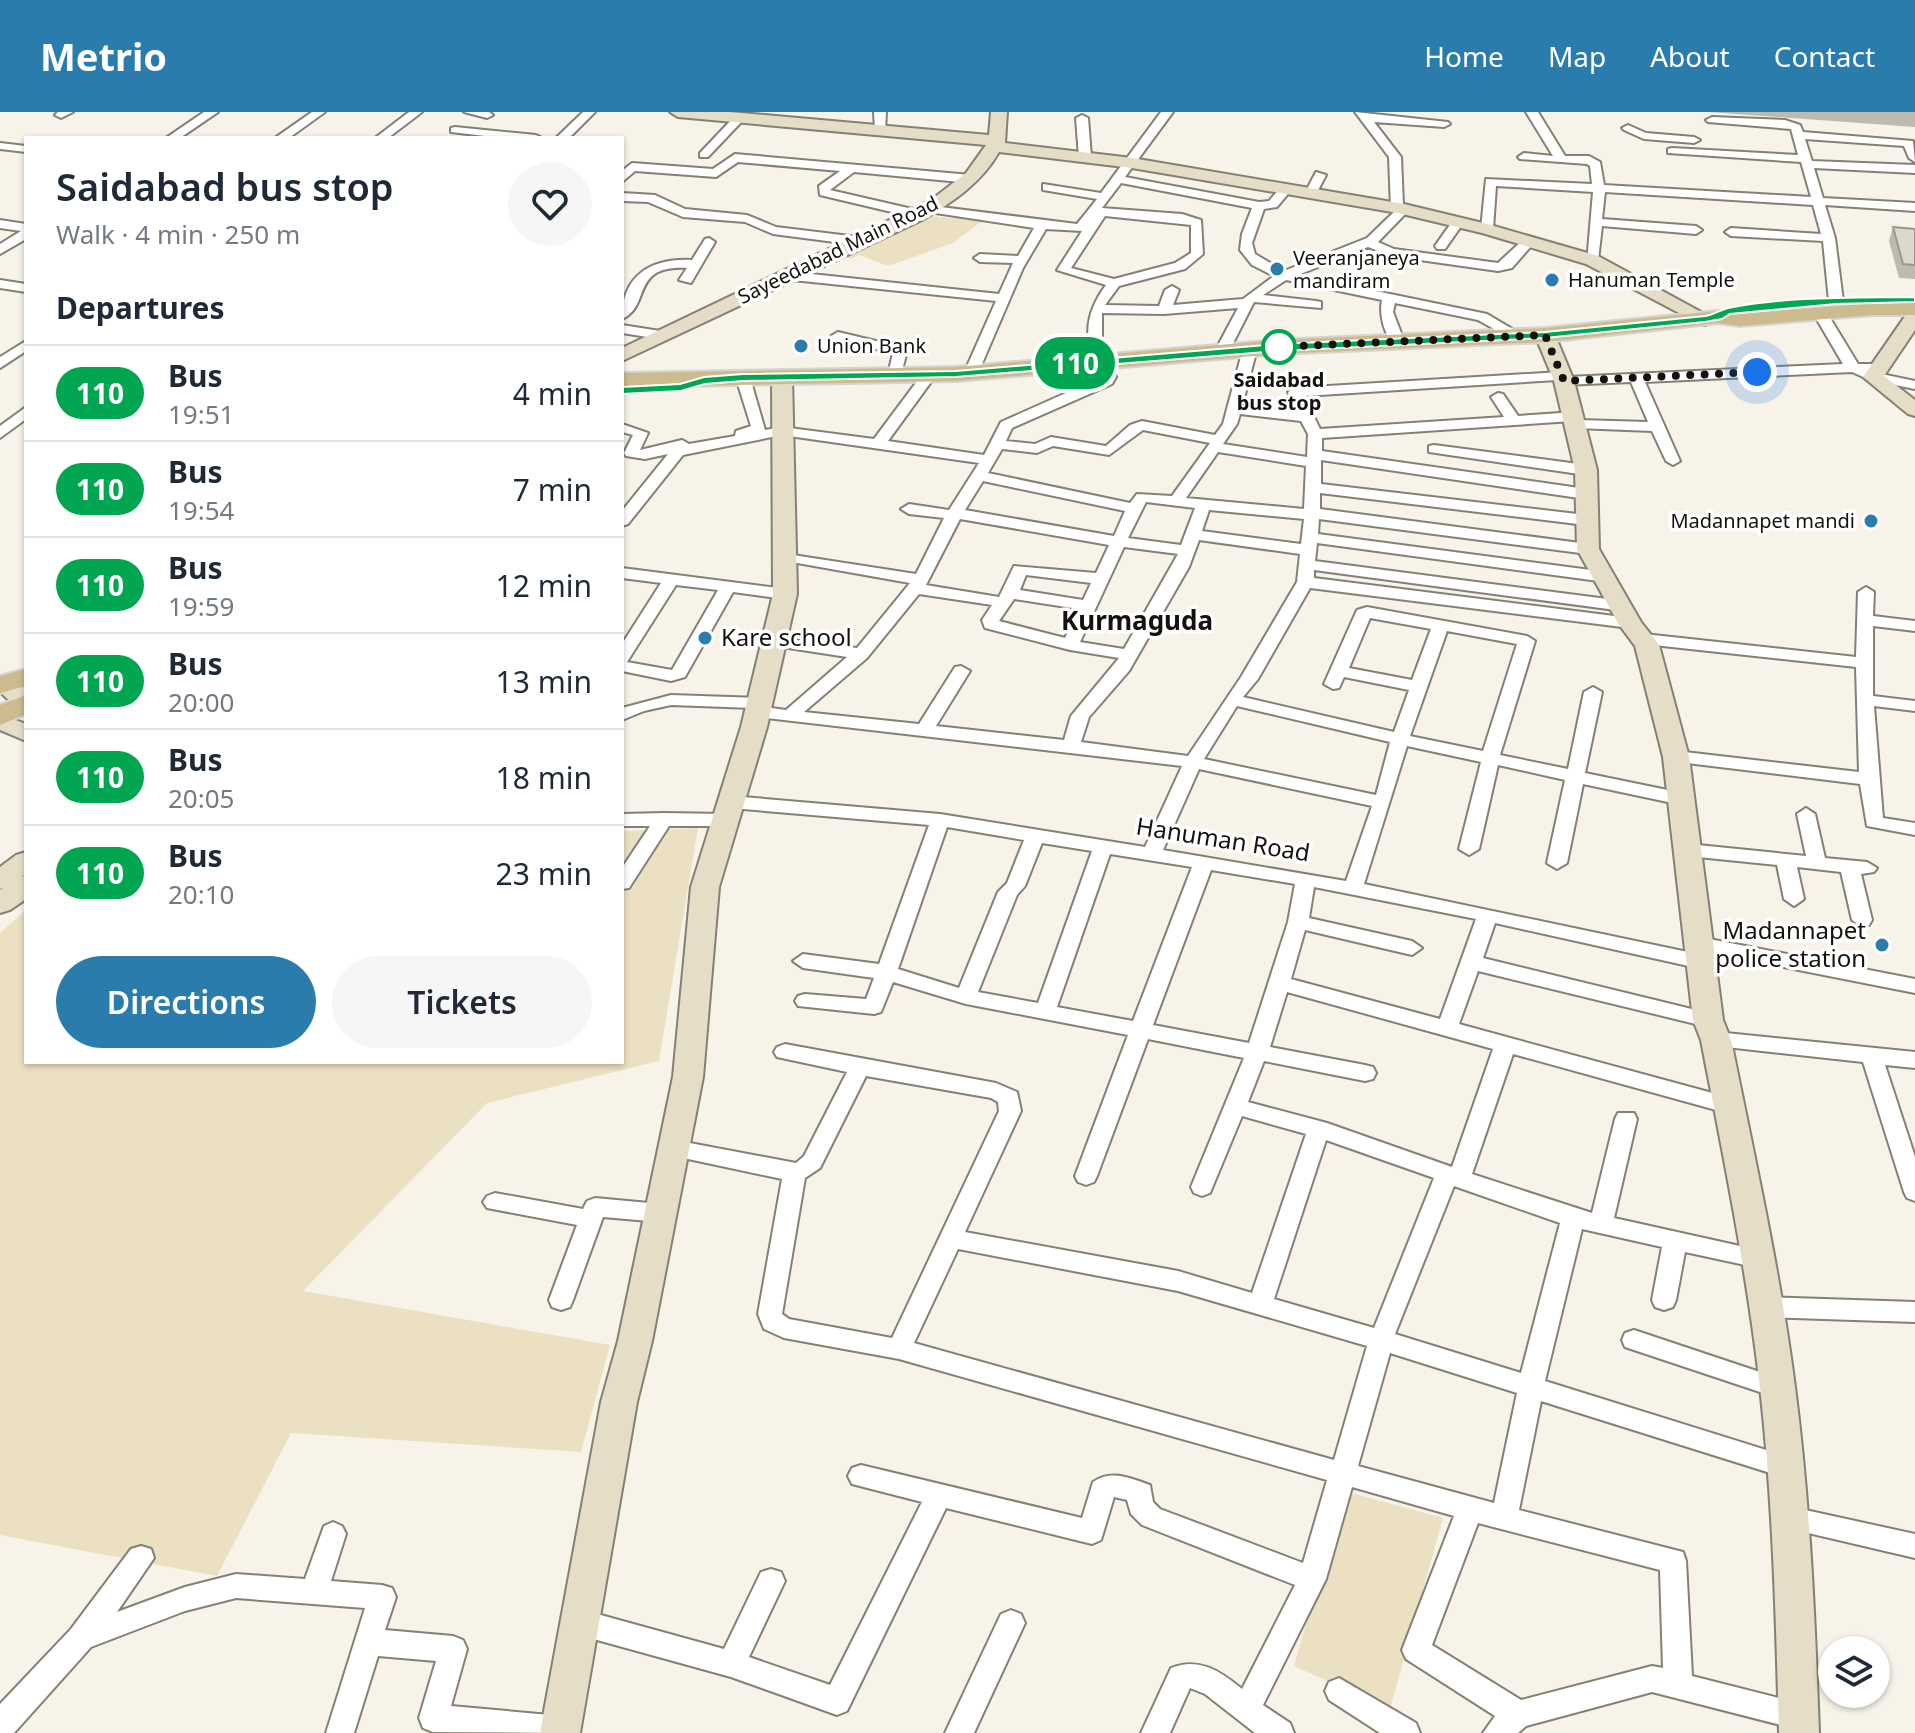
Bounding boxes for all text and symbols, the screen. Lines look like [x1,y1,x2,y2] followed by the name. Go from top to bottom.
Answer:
[40,30,167,82] text: Metrio
[1424,37,1504,75] text: Home
[1548,37,1606,75] text: Map
[1650,37,1730,75] text: About
[1774,37,1875,75] text: Contact
[56,160,394,212] text: Saidabad bus stop
[508,162,592,246] button: heart
[733,189,942,310] street label: Sayeedabad Main Road
[56,216,300,252] text: Walk · 4 min · 250 m
[1293,244,1420,294] place label: Veeranjaneya mandiram
[1268,260,1286,278] marker: Veeranjaneya mandiram
[1568,266,1735,293] place label: Hanuman Temple
[1543,271,1561,289] marker: Hanuman Temple
[56,287,225,328] text: Departures
[1262,330,1296,364] marker: Saidabad bus stop
[817,332,926,359] place label: Union Bank
[792,337,810,355] marker: Union Bank
[1029,337,1121,389] line badge: 110
[1051,344,1099,382] text: 110
[1737,352,1777,392] your location
[168,355,223,396] text: Bus
[1234,366,1324,416] place label: Saidabad bus stop
[513,373,592,414] text: 4 min
[76,374,124,412] text: 110
[168,396,234,432] text: 19:51
[168,451,223,492] text: Bus
[513,469,592,510] text: 7 min
[76,470,124,508] text: 110
[168,492,234,528] text: 19:54
[1670,507,1855,534] place label: Madannapet mandi
[1862,512,1880,530] marker: Madannapet mandi
[168,547,223,588] text: Bus
[496,565,592,606] text: 12 min
[76,566,124,604] text: 110
[168,588,234,624] text: 19:59
[1061,602,1213,638] district label: Kurmaguda
[721,620,852,653] place label: Kare school
[696,629,714,647] marker: Kare school
[168,643,223,684] text: Bus
[496,661,592,702] text: 13 min
[76,662,124,700] text: 110
[168,684,234,720] text: 20:00
[168,739,223,780] text: Bus
[496,757,592,798] text: 18 min
[76,758,124,796] text: 110
[168,780,234,816] text: 20:05
[1134,808,1313,869] street label: Hanuman Road
[168,835,223,876] text: Bus
[496,853,592,894] text: 23 min
[76,854,124,892] text: 110
[168,876,234,912] text: 20:10
[1715,913,1866,974] place label: Madannapet police station
[1873,936,1891,954] marker: Madannapet police station
[56,956,316,1048] button: Directions
[332,956,592,1048] button: Tickets
[1818,1636,1890,1708] map controls
[1818,1636,1890,1708] button: layers

